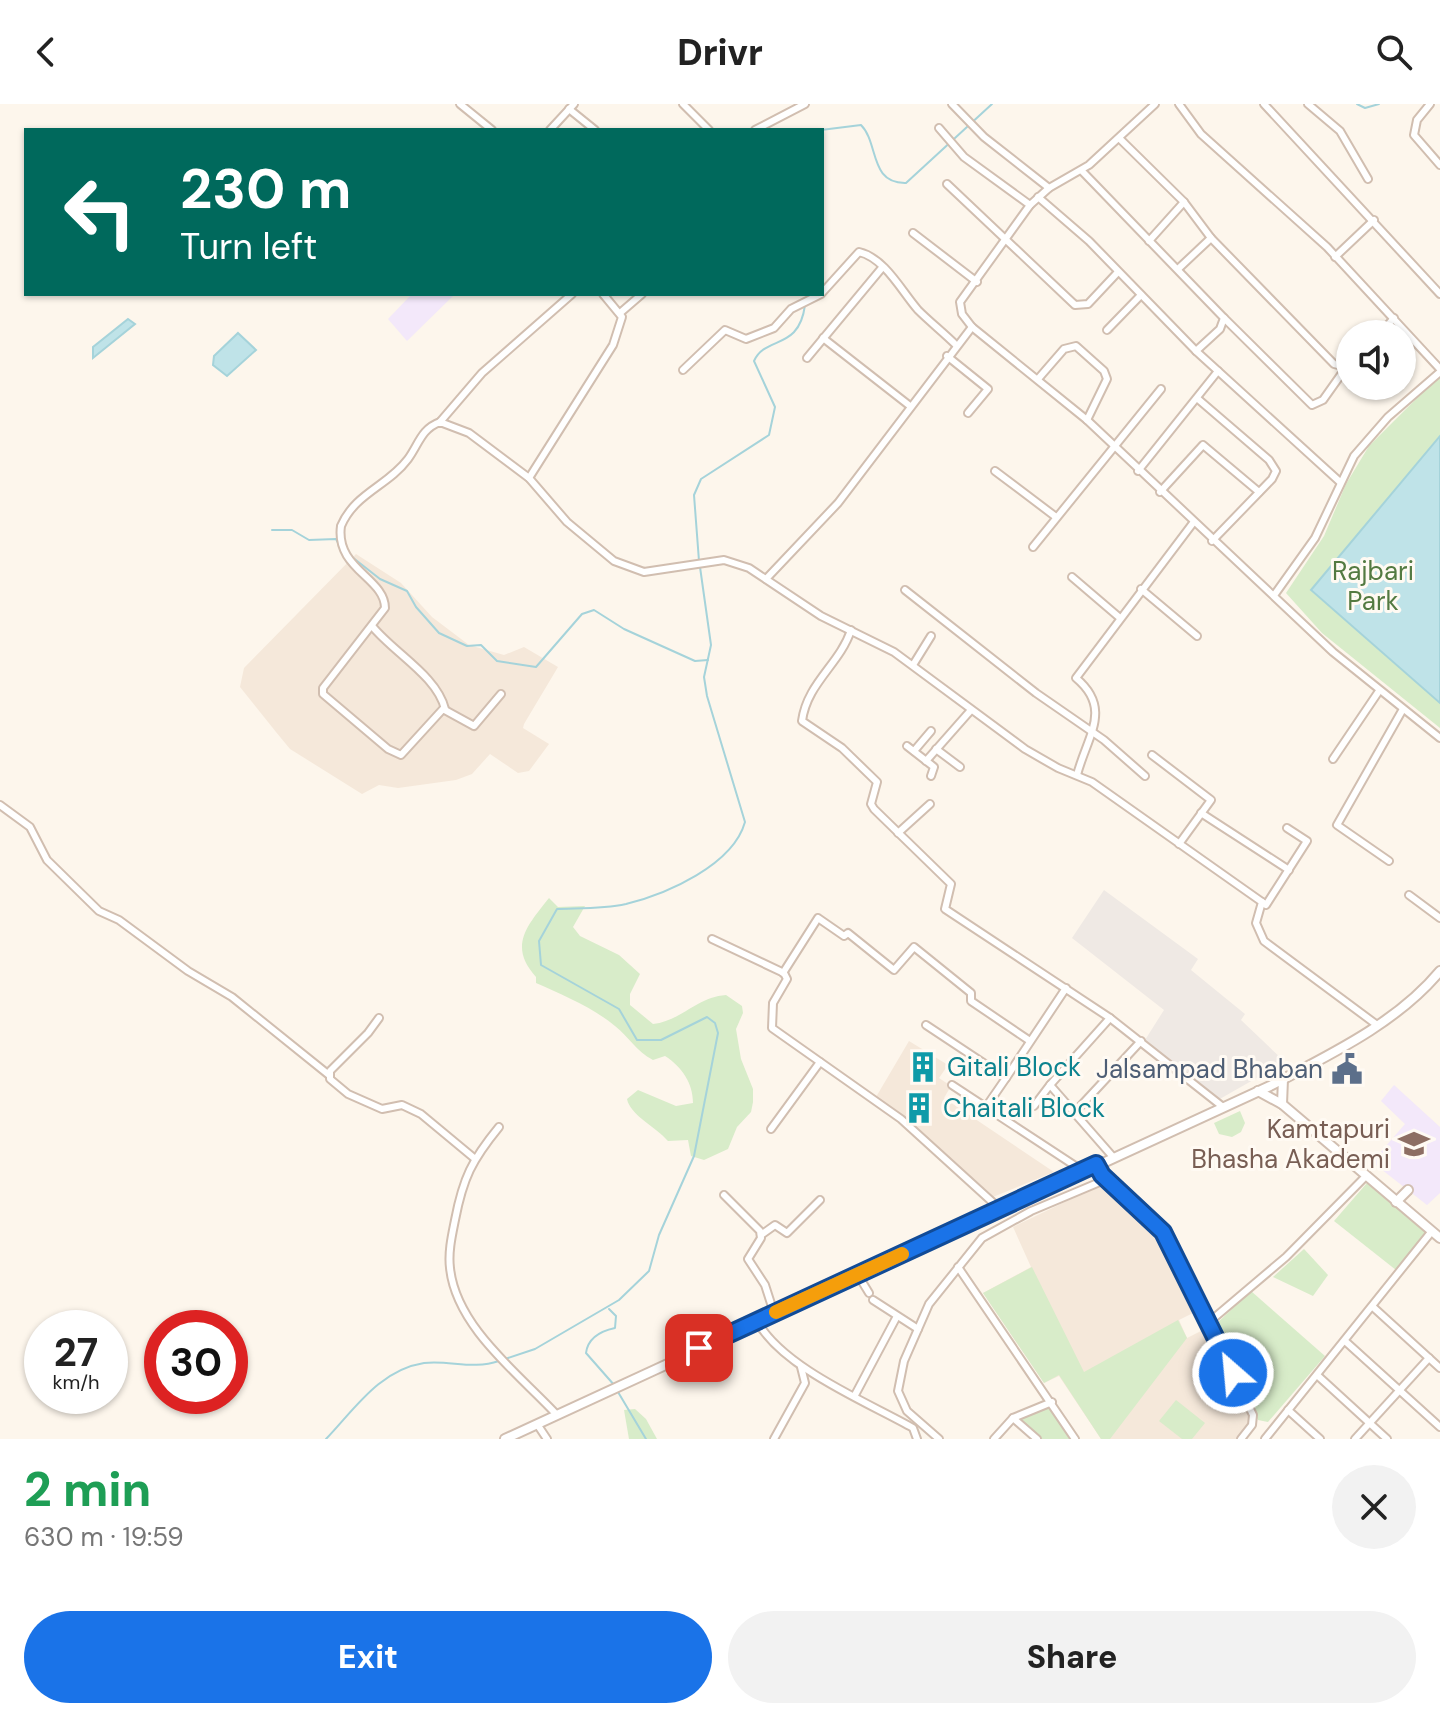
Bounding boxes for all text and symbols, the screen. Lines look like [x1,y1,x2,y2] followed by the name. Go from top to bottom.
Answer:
[677,29,763,76] text: Drivr
[24,30,68,74] icon: back
[1372,30,1416,74] icon: search
[180,152,351,225] text: 230 m
[48,160,152,264] icon: left
[180,223,317,270] text: Turn left
[1336,320,1416,400] map controls
[1336,320,1416,400] button: sound
[1332,554,1414,618] park label: Rajbari Park
[906,1050,940,1084] building icon: Gitali Block
[947,1050,1081,1084] place label: Gitali Block
[1096,1052,1323,1086] place label: Jalsampad Bhaban
[1330,1052,1364,1086] public building icon: Jalsampad Bhaban
[902,1091,936,1125] building icon: Chaitali Block
[943,1091,1105,1125] place label: Chaitali Block
[1191,1112,1390,1176] place label: Kamtapuri Bhasha Akademi
[1397,1127,1431,1161] school or university icon: Kamtapuri Bhasha Akademi
[144,1310,248,1414] speed limit sign: 30
[665,1314,733,1382] pin
[54,1326,98,1378] text: 27
[677,1326,721,1370] icon: arrive
[1191,1331,1275,1415] position arrow
[52,1369,100,1395] text: km/h
[24,1458,151,1521] text: 2 min
[1332,1465,1416,1549] button: close
[24,1520,184,1554] text: 630 m · 19:59
[24,1611,712,1703] button: Exit
[728,1611,1416,1703] button: Share

